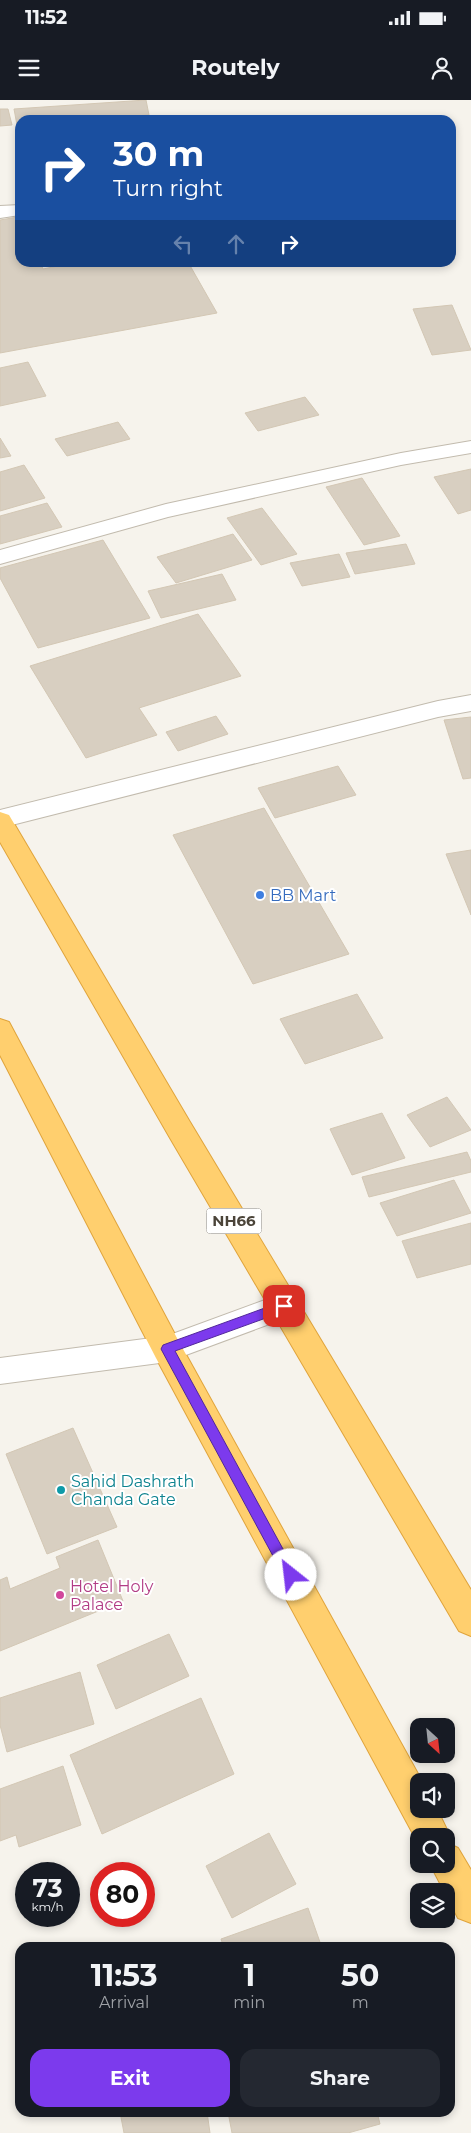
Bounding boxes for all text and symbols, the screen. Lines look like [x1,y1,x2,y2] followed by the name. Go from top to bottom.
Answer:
[25,6,67,29] text: 11:52
[15,54,43,82] icon: menu
[191,54,280,81] text: Routely
[428,54,456,82] icon: person
[113,132,204,175] text: 30 m
[30,135,95,200] icon: right
[113,175,223,202] text: Turn right
[169,230,197,258] icon: left
[222,230,250,258] icon: ahead
[275,230,303,258] icon: right
[270,886,337,905] place label: BB Mart
[254,889,266,901] marker: BB Mart
[206,1208,262,1234] road number: NH66
[263,1285,305,1327] pin
[270,1292,298,1320] icon: arrive
[71,1472,194,1509] place label: Sahid Dashrath Chanda Gate
[55,1484,67,1496] marker: Sahid Dashrath Chanda Gate
[264,1548,316,1600] position arrow
[70,1577,154,1614] place label: Hotel Holy Palace
[54,1589,66,1601] marker: Hotel Holy Palace
[410,1718,455,1762] north arrow
[410,1718,455,1928] map controls
[410,1773,455,1818] button: sound
[410,1828,455,1873] button: search
[90,1862,155,1927] speed limit sign: 80
[32,1873,63,1903] text: 73
[410,1883,455,1928] button: layers
[31,1899,64,1914] text: km/h
[91,1957,158,1994] text: 11:53
[243,1957,255,1994] text: 1
[341,1957,379,1994] text: 50
[99,1993,149,2012] text: Arrival
[233,1993,265,2012] text: min
[352,1993,369,2012] text: m
[30,2049,230,2107] button: Exit
[240,2049,440,2107] button: Share

